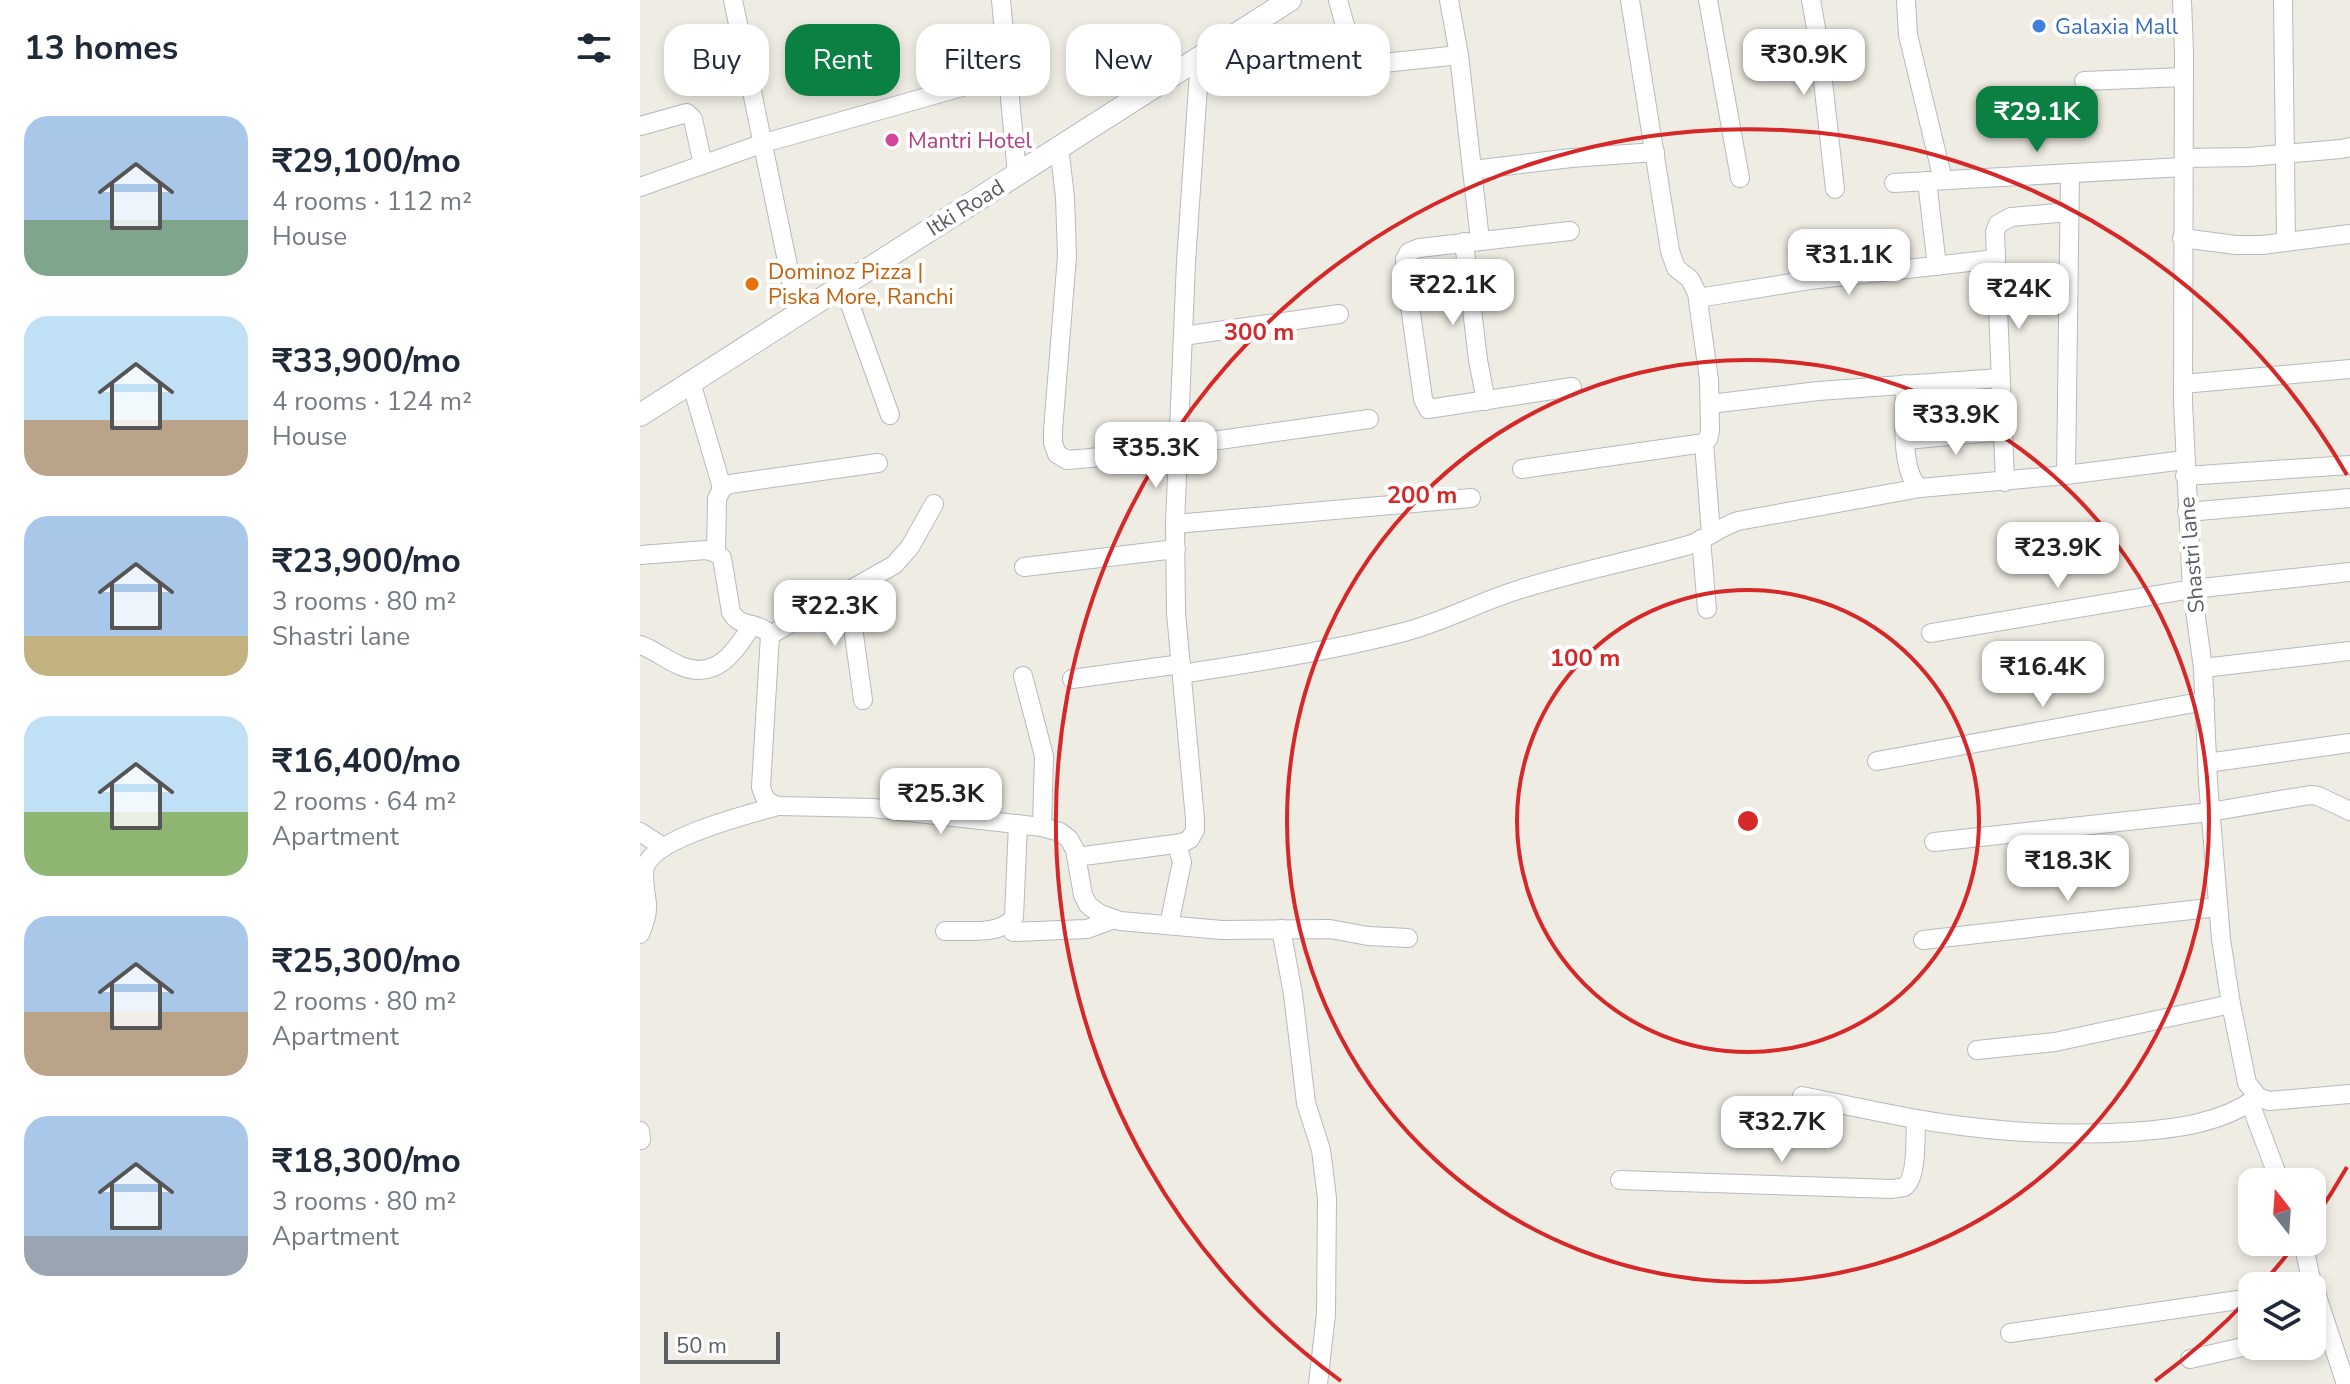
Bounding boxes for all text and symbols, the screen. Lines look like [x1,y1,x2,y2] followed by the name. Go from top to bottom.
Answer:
[2055,12,2179,42] place label: Galaxia Mall
[2030,17,2048,35] marker: Galaxia Mall
[664,24,769,96] chip: Buy
[785,24,900,96] chip: Rent
[916,24,1050,96] chip: Filters
[1066,24,1181,96] chip: New
[1197,24,1390,96] chip: Apartment
[24,25,178,71] text: 13 homes
[572,26,616,70] icon: filters
[1739,29,1869,97] pin: ₹30.9K
[1761,37,1847,72] text: ₹30.9K
[1972,86,2102,154] pin: ₹29.1K
[1994,94,2080,129] text: ₹29.1K
[908,126,1032,156] place label: Mantri Hotel
[883,131,901,149] marker: Mantri Hotel
[272,138,461,184] text: ₹29,100/mo
[88,148,184,244] icon: home
[921,172,1010,243] street label: Itki Road
[272,184,472,219] text: 4 rooms · 112 m²
[272,219,347,254] text: House
[1784,229,1914,297] pin: ₹31.1K
[1806,237,1892,272] text: ₹31.1K
[768,257,954,312] place label: Dominoz Pizza | Piska More, Ranchi
[1388,259,1518,327] pin: ₹22.1K
[1972,263,2066,331] pin: ₹24K
[1410,267,1496,302] text: ₹22.1K
[1987,271,2051,306] text: ₹24K
[743,275,761,293] marker: Dominoz Pizza | Piska More, Ranchi
[1224,316,1294,348] text: 300 m
[272,338,461,384] text: ₹33,900/mo
[88,348,184,444] icon: home
[272,384,472,419] text: 4 rooms · 124 m²
[1891,389,2021,457] pin: ₹33.9K
[1913,397,1999,432] text: ₹33.9K
[272,419,347,454] text: House
[1091,422,1221,490] pin: ₹35.3K
[1113,430,1199,465] text: ₹35.3K
[1387,479,1457,511] text: 200 m
[2172,495,2212,614] street label: Shastri lane
[1993,522,2123,590] pin: ₹23.9K
[2015,530,2101,565] text: ₹23.9K
[272,538,461,584] text: ₹23,900/mo
[88,548,184,644] icon: home
[770,580,900,648] pin: ₹22.3K
[272,584,456,619] text: 3 rooms · 80 m²
[792,588,878,623] text: ₹22.3K
[272,619,410,654] text: Shastri lane
[1978,641,2108,709] pin: ₹16.4K
[1550,642,1620,674] text: 100 m
[2000,649,2086,684] text: ₹16.4K
[272,738,461,784] text: ₹16,400/mo
[88,748,184,844] icon: home
[876,768,1006,836] pin: ₹25.3K
[898,776,984,811] text: ₹25.3K
[272,784,456,819] text: 2 rooms · 64 m²
[1734,807,1762,835] centre of rings
[272,819,399,854] text: Apartment
[2003,835,2133,903] pin: ₹18.3K
[2025,843,2111,878] text: ₹18.3K
[272,938,461,984] text: ₹25,300/mo
[88,948,184,1044] icon: home
[272,984,456,1019] text: 2 rooms · 80 m²
[272,1019,399,1054] text: Apartment
[1717,1096,1847,1164] pin: ₹32.7K
[1739,1104,1825,1139] text: ₹32.7K
[272,1138,461,1184] text: ₹18,300/mo
[88,1148,184,1244] icon: home
[2238,1168,2326,1256] north arrow
[2238,1168,2326,1360] map controls
[272,1184,456,1219] text: 3 rooms · 80 m²
[272,1219,399,1254] text: Apartment
[2238,1272,2326,1360] button: layers
[664,1328,780,1364] scale bar
[676,1331,727,1361] text: 50 m

